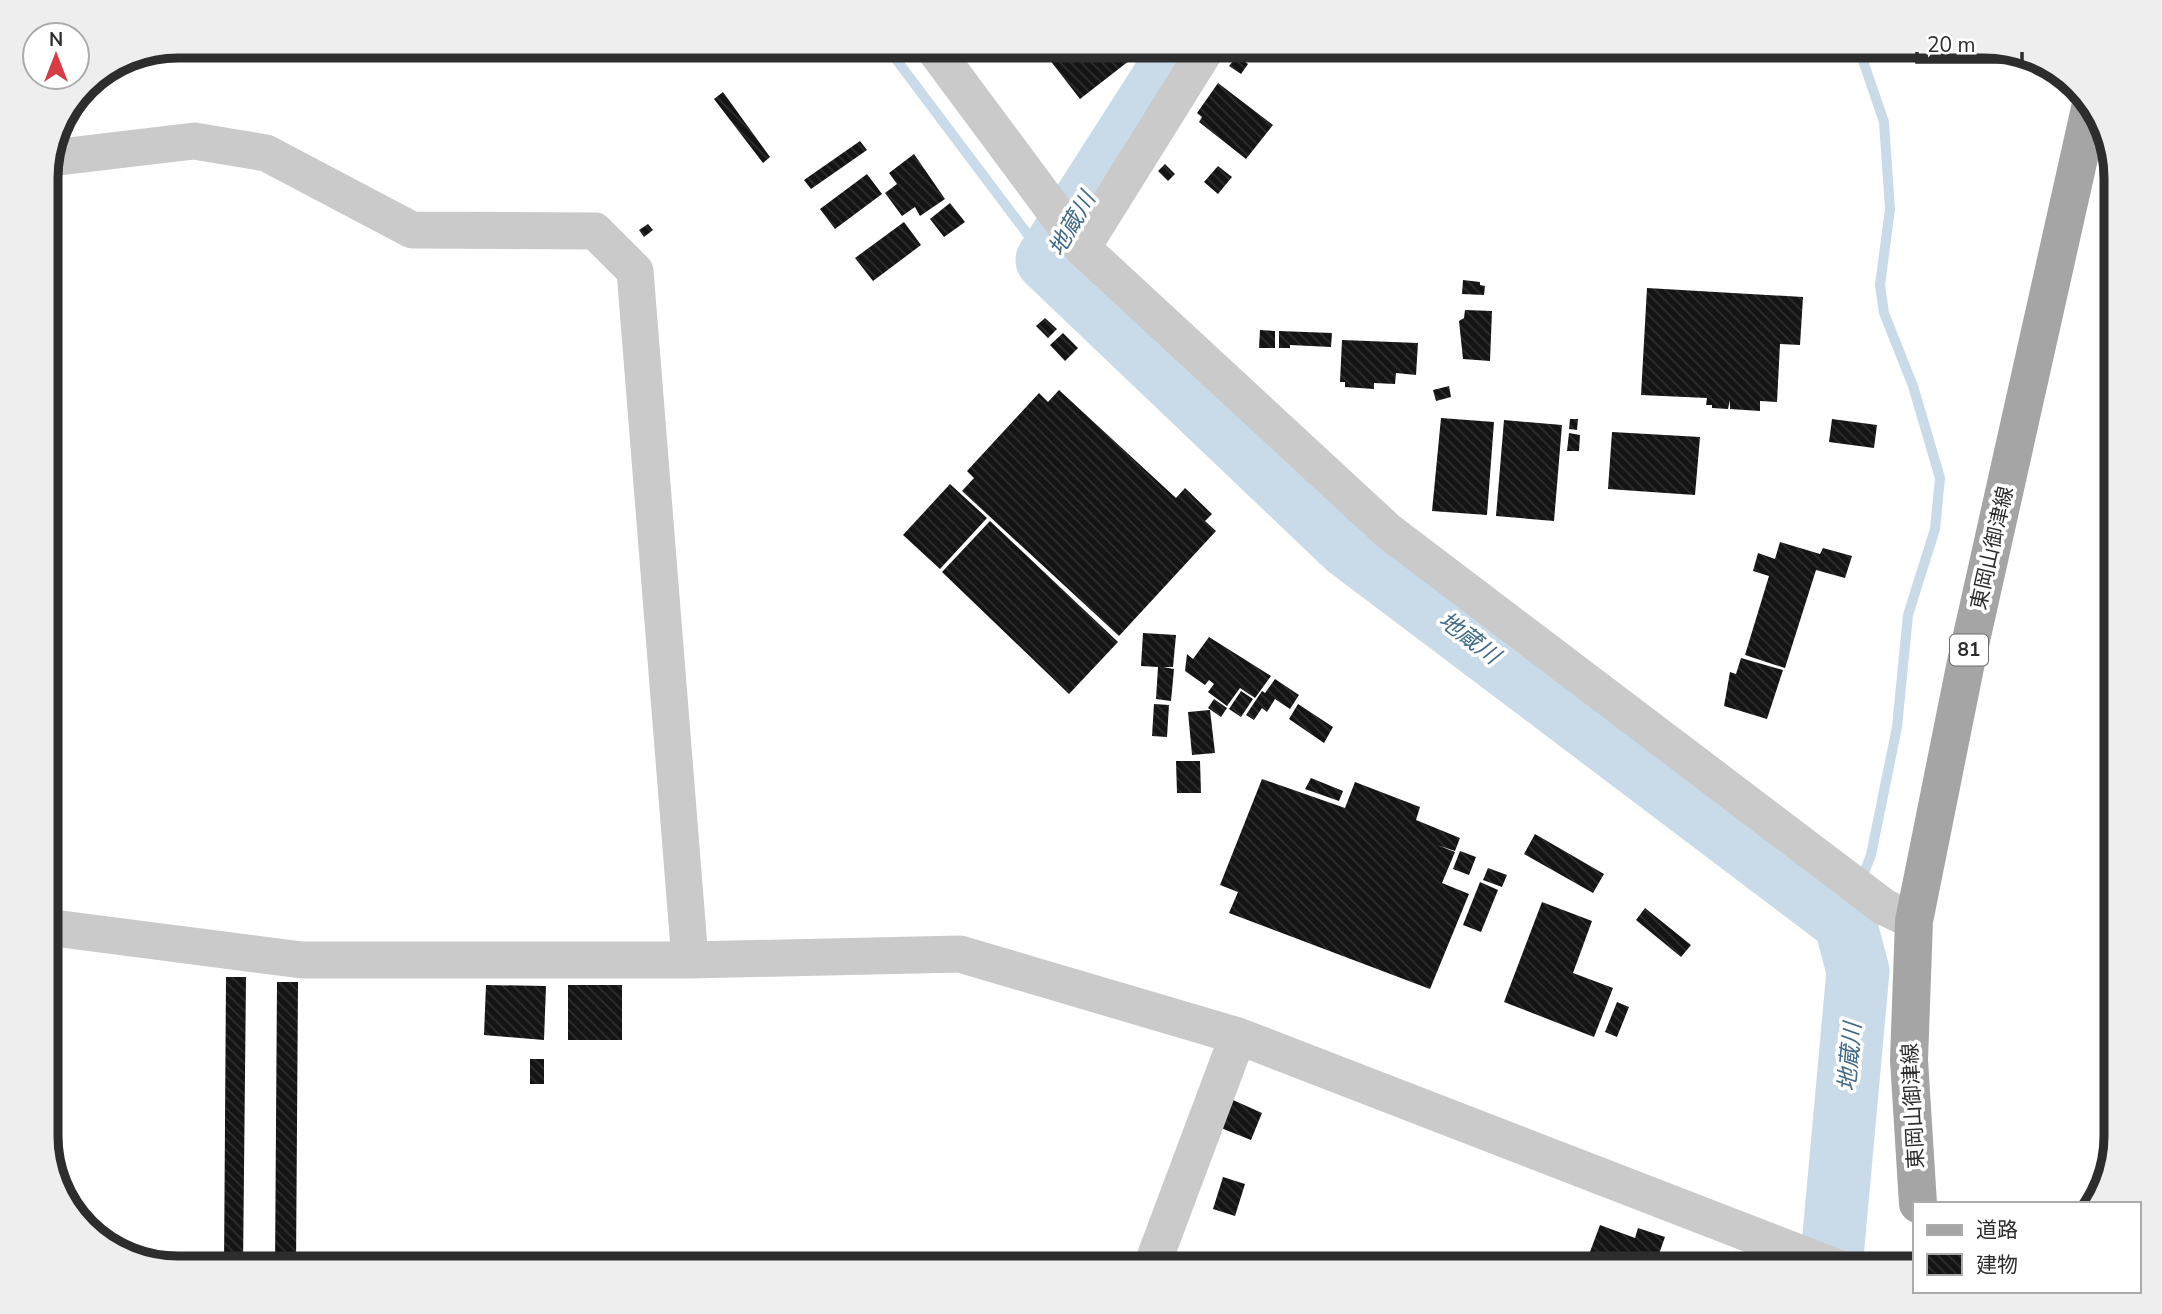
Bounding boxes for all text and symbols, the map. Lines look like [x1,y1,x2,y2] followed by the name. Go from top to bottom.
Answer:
[21,21,91,91] north arrow
[1917,21,2022,65] scale bar
[49,27,63,53] text: N
[1927,31,1976,59] text: 20 m
[1041,184,1104,262] water label: 地蔵川
[1964,483,2020,613] street label: 東岡山御津線
[1432,605,1508,673] water label: 地蔵川
[1950,635,1988,666] road number: 81
[1832,1018,1869,1093] water label: 地蔵川
[1896,1042,1930,1170] street label: 東岡山御津線
[1913,1202,2141,1293] legend
[1976,1216,2018,1244] text: 道路
[1976,1251,2018,1279] text: 建物

